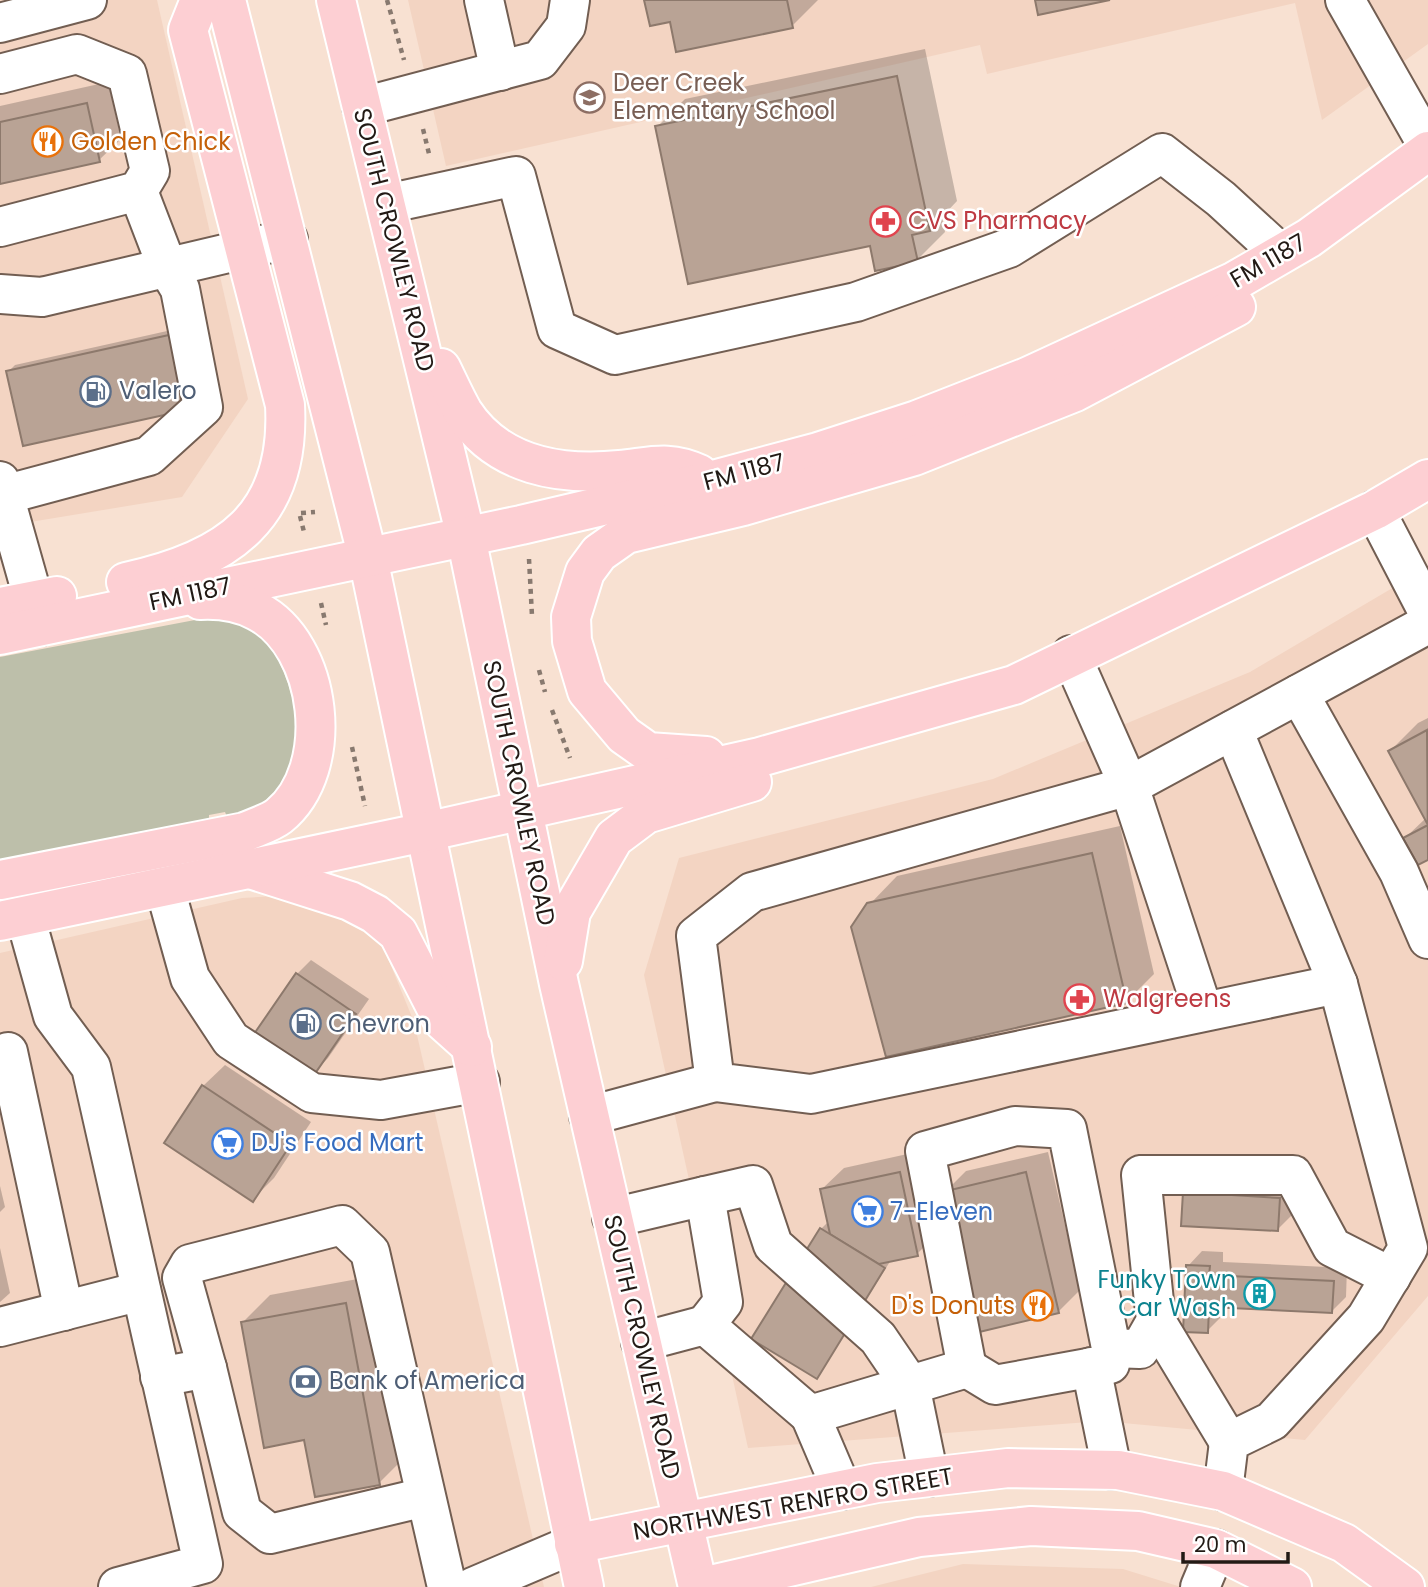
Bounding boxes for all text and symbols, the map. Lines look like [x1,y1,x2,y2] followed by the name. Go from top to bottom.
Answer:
[613,66,836,127] place label: Deer Creek Elementary School
[573,80,607,114] school or university icon: Deer Creek Elementary School
[346,105,443,375] street label: SOUTH CROWLEY ROAD
[31,125,65,159] restaurant icon: Golden Chick
[71,125,231,158] place label: Golden Chick
[868,204,902,238] pharmacy icon: CVS Pharmacy
[908,204,1087,237] place label: CVS Pharmacy
[1224,226,1312,296] street label: FM 1187
[79,374,113,408] fuel station icon: Valero
[119,374,197,407] place label: Valero
[700,445,788,498] street label: FM 1187
[146,569,234,618] street label: FM 1187
[475,657,564,929] street label: SOUTH CROWLEY ROAD
[1063,982,1097,1016] pharmacy icon: Walgreens
[1103,982,1231,1015] place label: Walgreens
[288,1007,322,1041] fuel station icon: Chevron
[328,1007,430,1040] place label: Chevron
[211,1126,245,1160] supermarket icon: DJ's Food Mart
[251,1126,423,1159] place label: DJ's Food Mart
[850,1195,884,1229] supermarket icon: 7-Eleven
[890,1195,993,1228] place label: 7-Eleven
[596,1212,689,1482] street label: SOUTH CROWLEY ROAD
[1098,1263,1236,1324] place label: Funky Town Car Wash
[1242,1277,1276,1311] building icon: Funky Town Car Wash
[891,1289,1015,1322] place label: D's Donuts
[1021,1289,1055,1323] restaurant icon: D's Donuts
[289,1364,323,1398] bank icon: Bank of America
[329,1364,525,1397] place label: Bank of America
[630,1459,955,1548] street label: NORTHWEST RENFRO STREET
[1183,1520,1288,1564] scale bar
[1194,1530,1247,1559] text: 20 m

